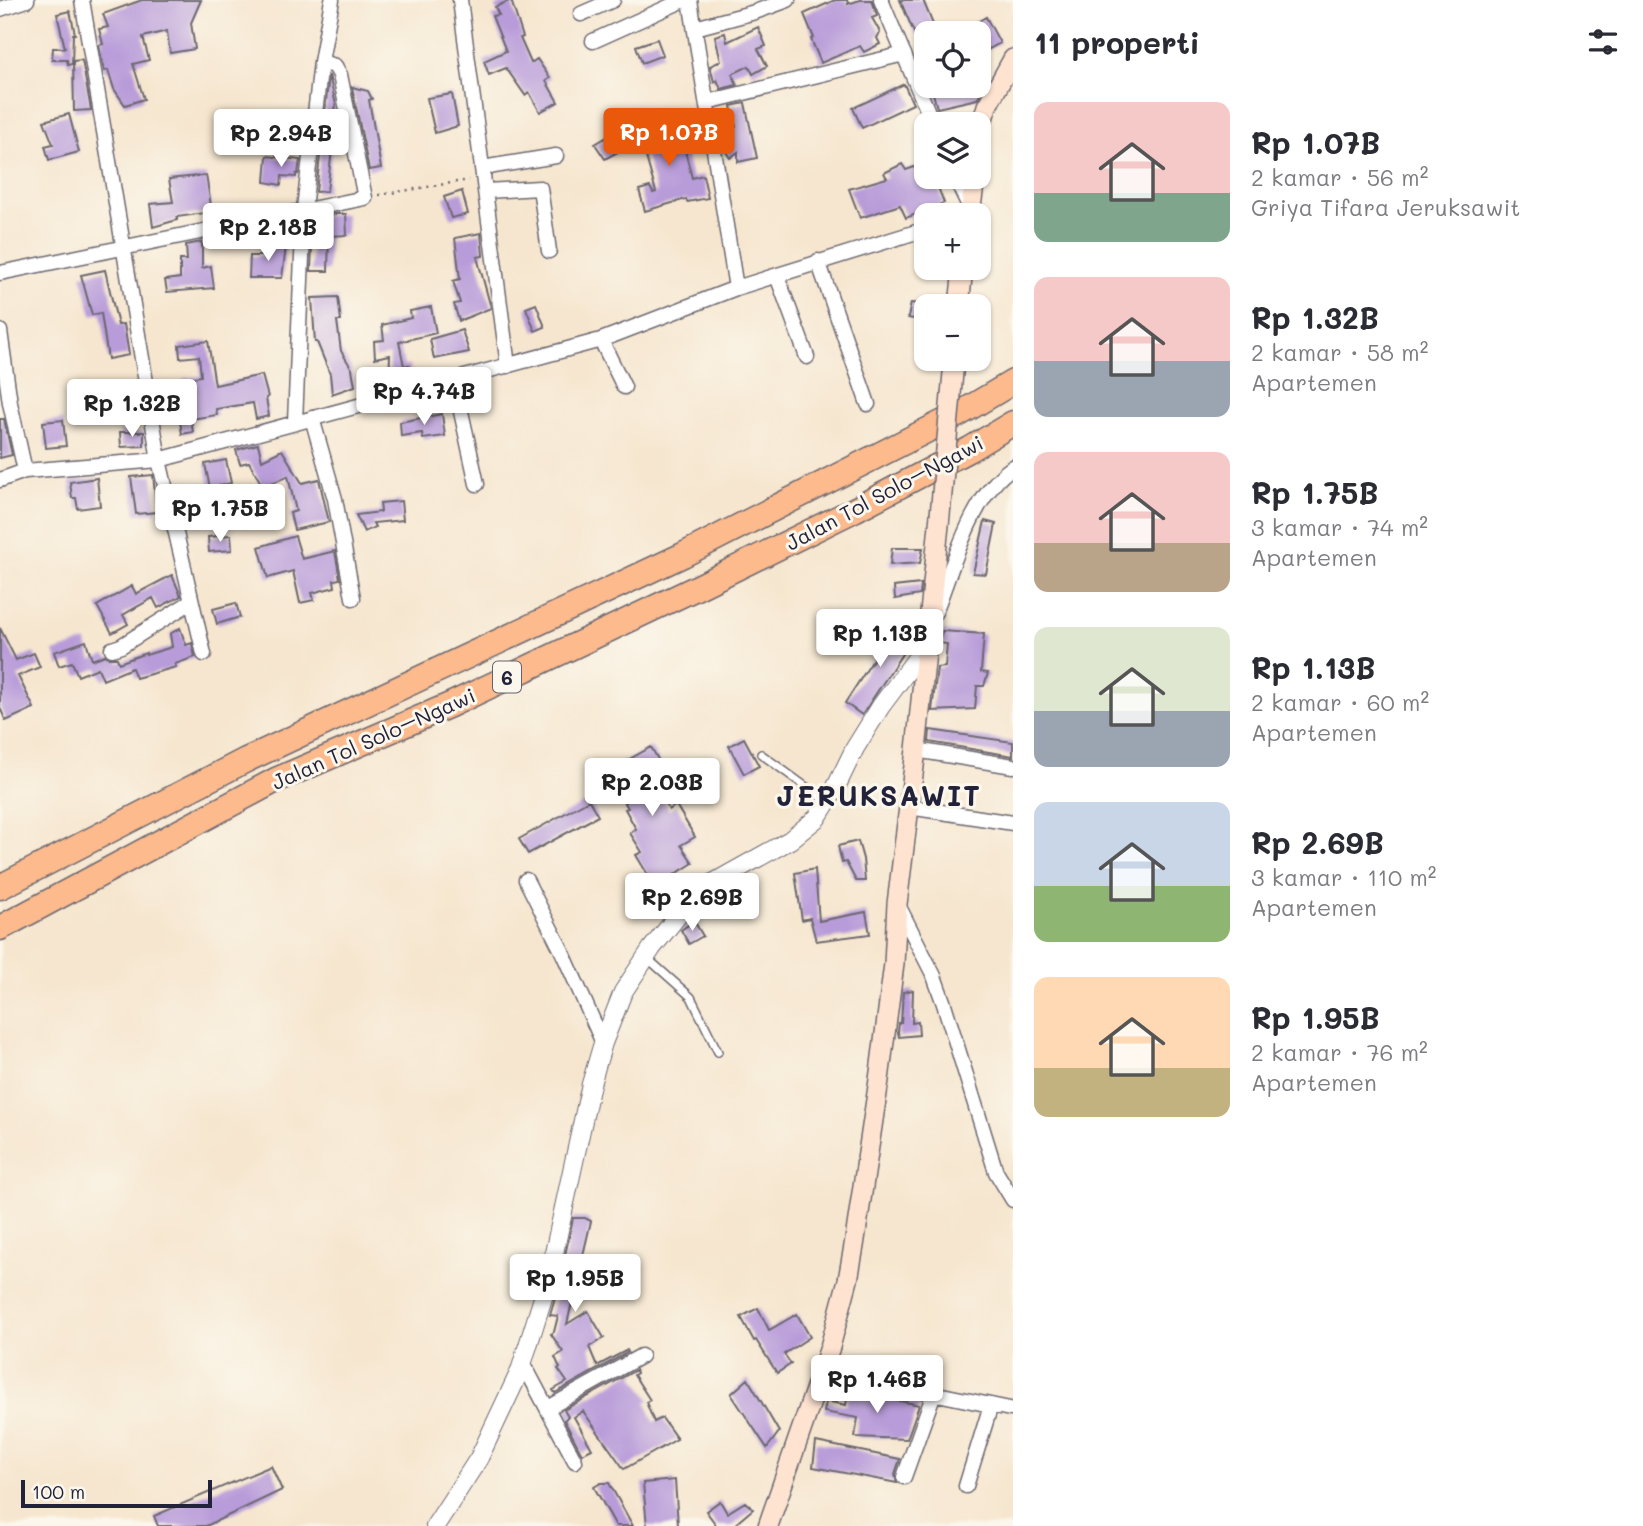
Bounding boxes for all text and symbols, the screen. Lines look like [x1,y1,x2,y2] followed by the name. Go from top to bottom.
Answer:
[914,21,991,371] map controls
[914,21,991,98] button: locate
[1034,22,1200,62] text: 11 properti
[1584,23,1622,61] icon: filters
[597,108,741,168] pin: Rp 1.07B
[209,110,353,169] pin: Rp 2.94B
[914,112,991,189] button: layers
[619,116,719,146] text: Rp 1.07B
[230,117,332,147] text: Rp 2.94B
[1251,122,1380,162] text: Rp 1.07B
[1090,130,1174,214] icon: home
[1251,162,1428,192] text: 2 kamar · 56 m²
[1251,192,1520,222] text: Griya Tifara Jeruksawit
[914,203,991,280] button: +
[196,204,340,263] pin: Rp 2.18B
[219,211,317,241] text: Rp 2.18B
[914,294,991,371] button: −
[1251,297,1379,337] text: Rp 1.32B
[1090,305,1174,389] icon: home
[1251,337,1428,367] text: 2 kamar · 58 m²
[1251,367,1377,397] text: Apartemen
[352,368,496,427] pin: Rp 4.74B
[372,375,476,405] text: Rp 4.74B
[60,380,204,439] pin: Rp 1.32B
[83,387,181,417] text: Rp 1.32B
[780,428,988,556] street label: Jalan Tol Solo–Ngawi
[1251,472,1378,512] text: Rp 1.75B
[1090,480,1174,564] icon: home
[148,484,292,544] pin: Rp 1.75B
[171,492,269,522] text: Rp 1.75B
[1251,512,1428,542] text: 3 kamar · 74 m²
[1251,542,1377,572] text: Apartemen
[808,610,952,669] pin: Rp 1.13B
[832,617,928,647] text: Rp 1.13B
[1251,647,1376,687] text: Rp 1.13B
[1090,655,1174,739] icon: home
[493,662,521,692] road number: 6
[267,681,479,795] street label: Jalan Tol Solo–Ngawi
[1251,687,1429,717] text: 2 kamar · 60 m²
[1251,717,1377,747] text: Apartemen
[580,758,724,818] pin: Rp 2.03B
[601,766,703,796] text: Rp 2.03B
[776,777,982,813] district label: JERUKSAWIT
[1251,822,1384,862] text: Rp 2.69B
[1090,830,1174,914] icon: home
[1251,862,1436,892] text: 3 kamar · 110 m²
[620,874,764,933] pin: Rp 2.69B
[641,881,743,911] text: Rp 2.69B
[1251,892,1377,922] text: Apartemen
[1251,997,1380,1037] text: Rp 1.95B
[1090,1005,1174,1089] icon: home
[1251,1037,1428,1067] text: 2 kamar · 76 m²
[1251,1067,1377,1097] text: Apartemen
[503,1254,647,1314] pin: Rp 1.95B
[526,1262,624,1292] text: Rp 1.95B
[805,1356,949,1415] pin: Rp 1.46B
[827,1363,927,1393] text: Rp 1.46B
[21,1477,212,1509] scale bar
[32,1479,85,1504] text: 100 m

